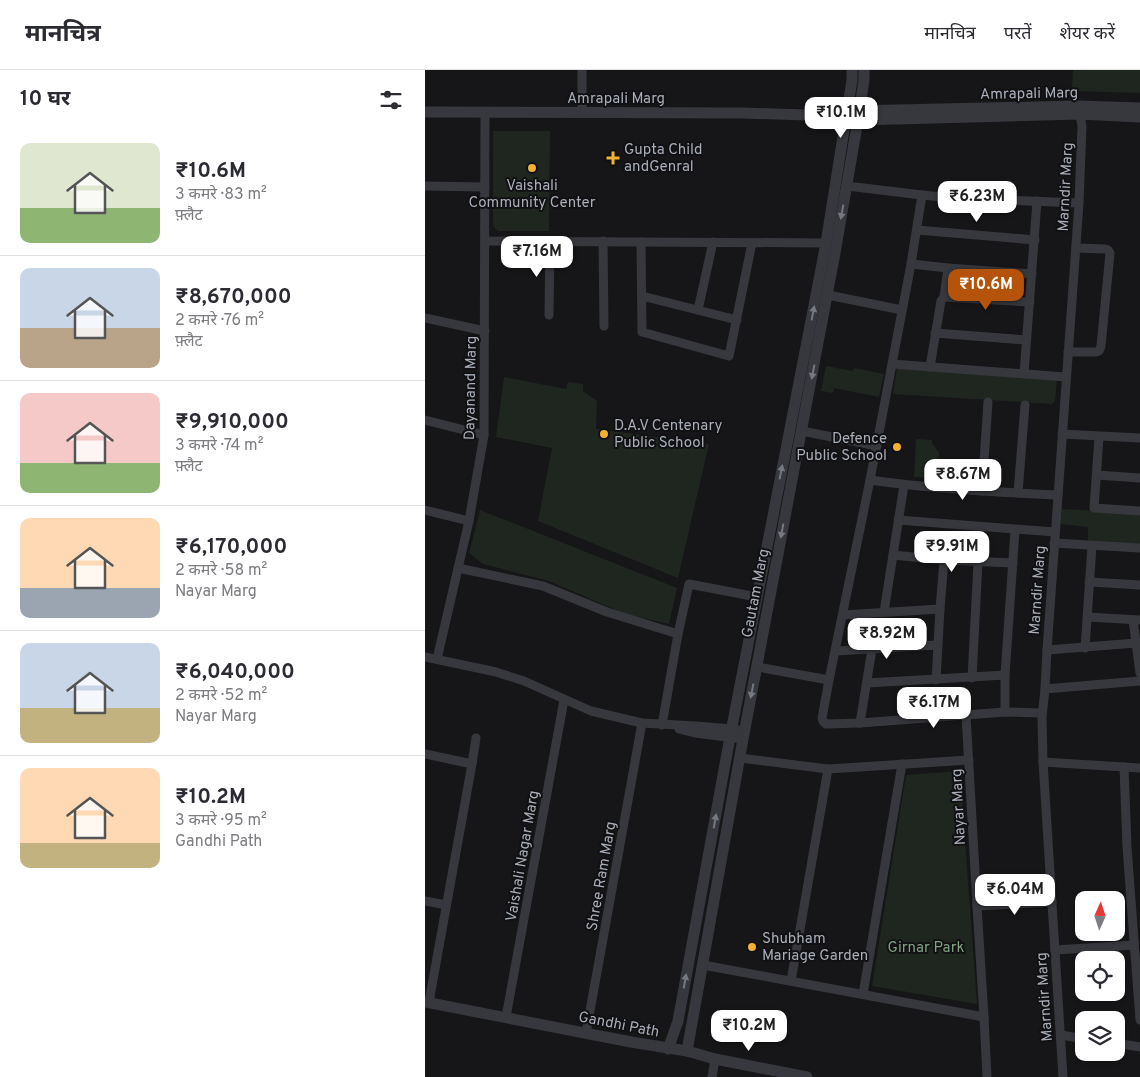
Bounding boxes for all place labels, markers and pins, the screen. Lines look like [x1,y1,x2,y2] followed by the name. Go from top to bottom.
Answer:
[800,97,882,139] pin: ₹10.1M
[624,141,702,177] place label: Gupta Child andGenral
[606,151,620,165] marker: Gupta Child andGenral
[526,162,538,174] marker: Vaishali Community Center
[468,177,596,213] place label: Vaishali Community Center
[936,180,1018,223] pin: ₹6.23M
[496,236,578,278] pin: ₹7.16M
[945,268,1027,311] pin: ₹10.6M
[614,417,722,453] place label: D.A.V Centenary Public School
[598,428,610,440] marker: D.A.V Centenary Public School
[796,430,887,466] place label: Defence Public School
[891,441,903,453] marker: Defence Public School
[922,458,1004,501] pin: ₹8.67M
[911,530,993,573] pin: ₹9.91M
[846,618,928,660] pin: ₹8.92M
[893,686,975,729] pin: ₹6.17M
[974,874,1056,916] pin: ₹6.04M
[762,930,868,966] place label: Shubham Mariage Garden
[746,941,758,953] marker: Shubham Mariage Garden
[708,1010,790,1052] pin: ₹10.2M

